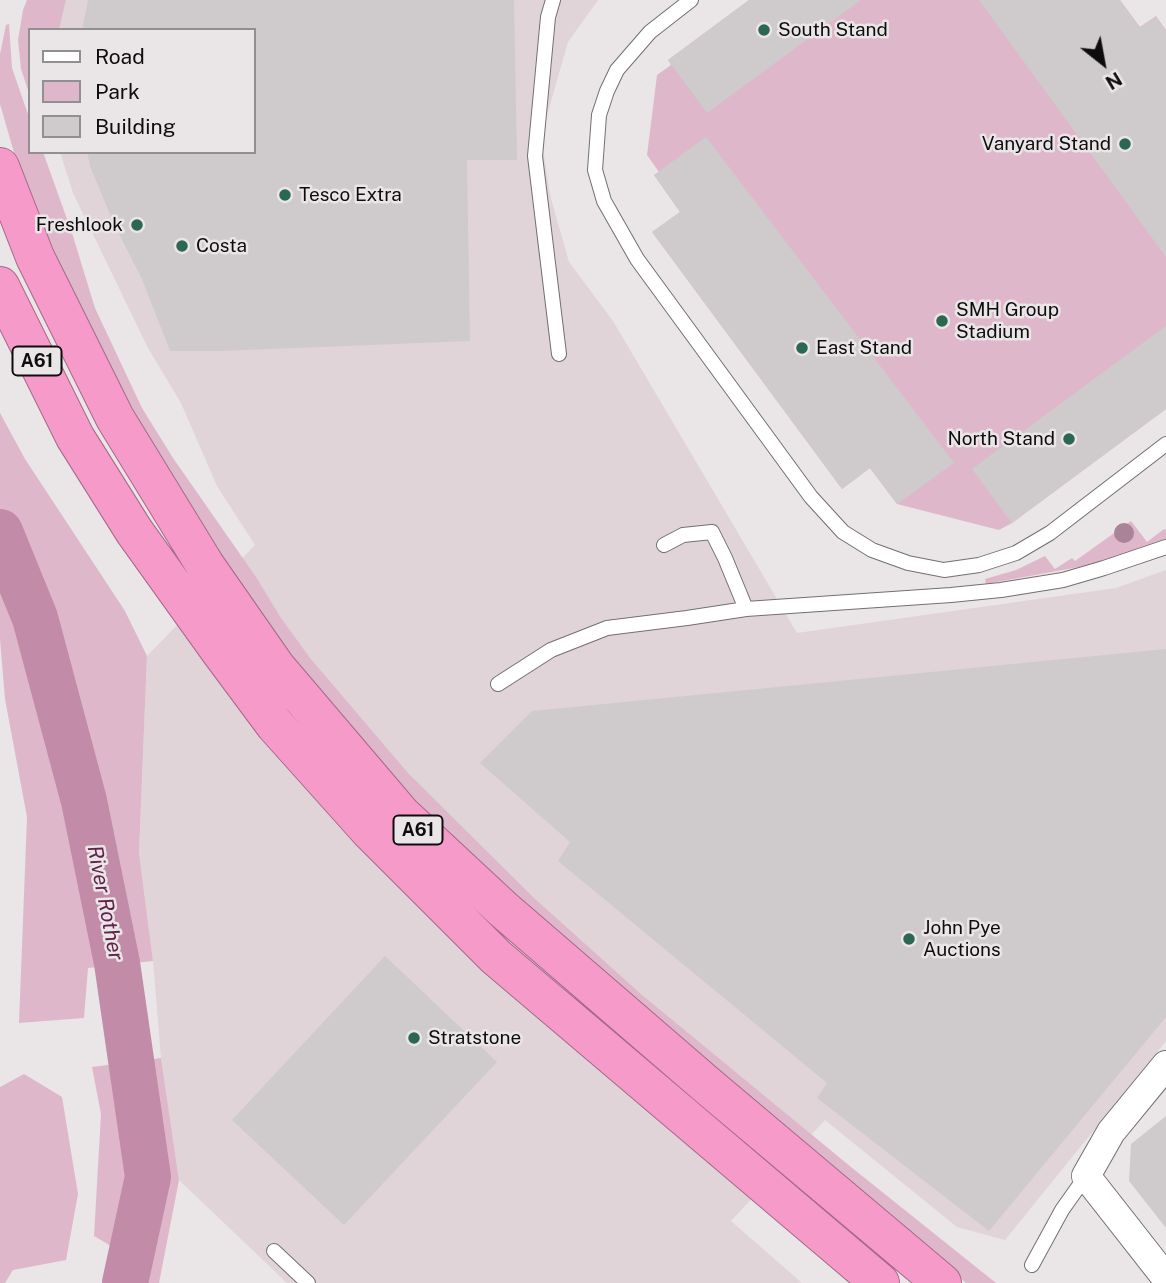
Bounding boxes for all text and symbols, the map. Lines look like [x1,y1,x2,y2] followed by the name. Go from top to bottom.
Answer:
[778,19,888,41] place label: South Stand
[756,22,772,38] marker: South Stand
[28,28,256,154] legend
[1068,28,1138,98] north arrow
[95,44,145,69] text: Road
[1102,68,1126,94] text: N
[95,79,140,104] text: Park
[95,114,176,139] text: Building
[982,133,1111,155] place label: Vanyard Stand
[1117,136,1133,152] marker: Vanyard Stand
[299,184,402,206] place label: Tesco Extra
[277,187,293,203] marker: Tesco Extra
[36,214,123,236] place label: Freshlook
[129,217,145,233] marker: Freshlook
[196,235,247,257] place label: Costa
[174,238,190,254] marker: Costa
[956,299,1059,343] place label: SMH Group Stadium
[934,313,950,329] marker: SMH Group Stadium
[816,337,912,359] place label: East Stand
[794,340,810,356] marker: East Stand
[12,346,61,376] road number: A61
[947,428,1055,450] place label: North Stand
[1061,431,1077,447] marker: North Stand
[394,816,442,844] road number: A61
[82,843,128,963] water label: River Rother
[923,917,1001,961] place label: John Pye Auctions
[901,931,917,947] marker: John Pye Auctions
[428,1027,521,1049] place label: Stratstone
[406,1030,422,1046] marker: Stratstone

